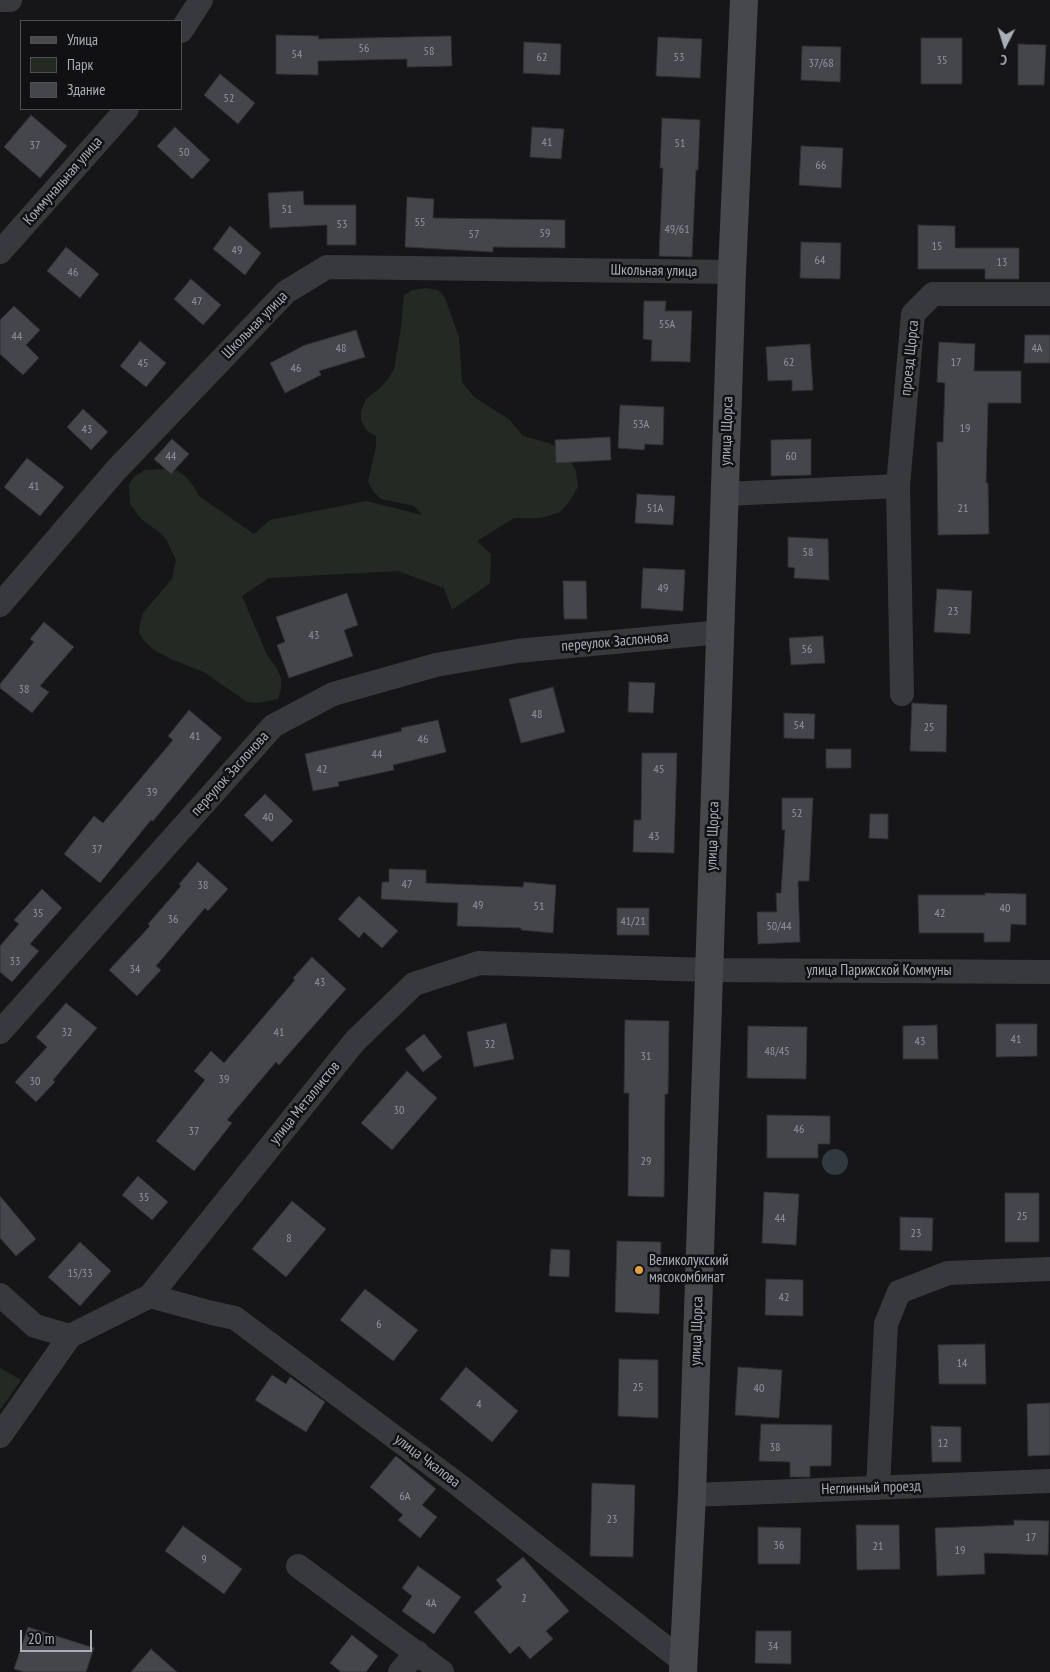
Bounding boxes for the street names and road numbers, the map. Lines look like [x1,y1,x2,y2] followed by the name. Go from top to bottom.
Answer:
[20,133,106,229] street label: Коммунальная улица
[611,261,697,281] street label: Школьная улица
[218,288,292,362] street label: Школьная улица
[897,319,923,397] street label: проезд Щорса
[717,396,737,466] street label: улица Щорса
[561,628,669,656] street label: переулок Заслонова
[187,728,273,820] street label: переулок Заслонова
[703,801,723,871] street label: улица Щорса
[806,962,952,980] street label: улица Парижской Коммуны
[266,1058,344,1148] street label: улица Металлистов
[687,1296,707,1366] street label: улица Щорса
[391,1430,463,1492] street label: улица Чкалова
[821,1477,921,1499] street label: Неглинный проезд

